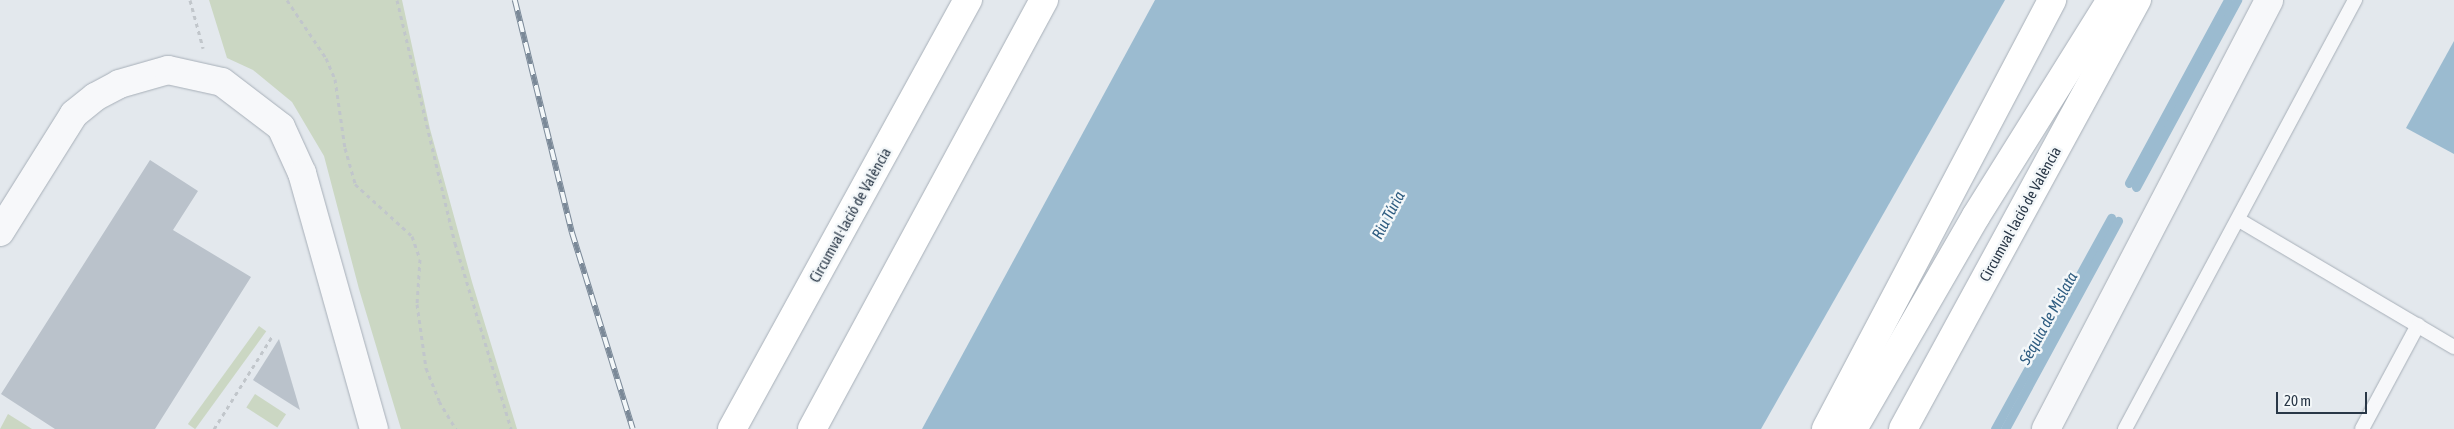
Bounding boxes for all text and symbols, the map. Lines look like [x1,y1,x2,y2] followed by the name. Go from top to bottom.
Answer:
[1975,144,2065,284] street label: Circumval·lació de València
[805,145,895,285] street label: Circumval·lació de València
[1367,188,1409,242] water label: Riu Túria
[2015,268,2081,368] water label: Séquia de Mislata
[2279,382,2370,414] scale bar
[2284,392,2311,409] text: 20 m

